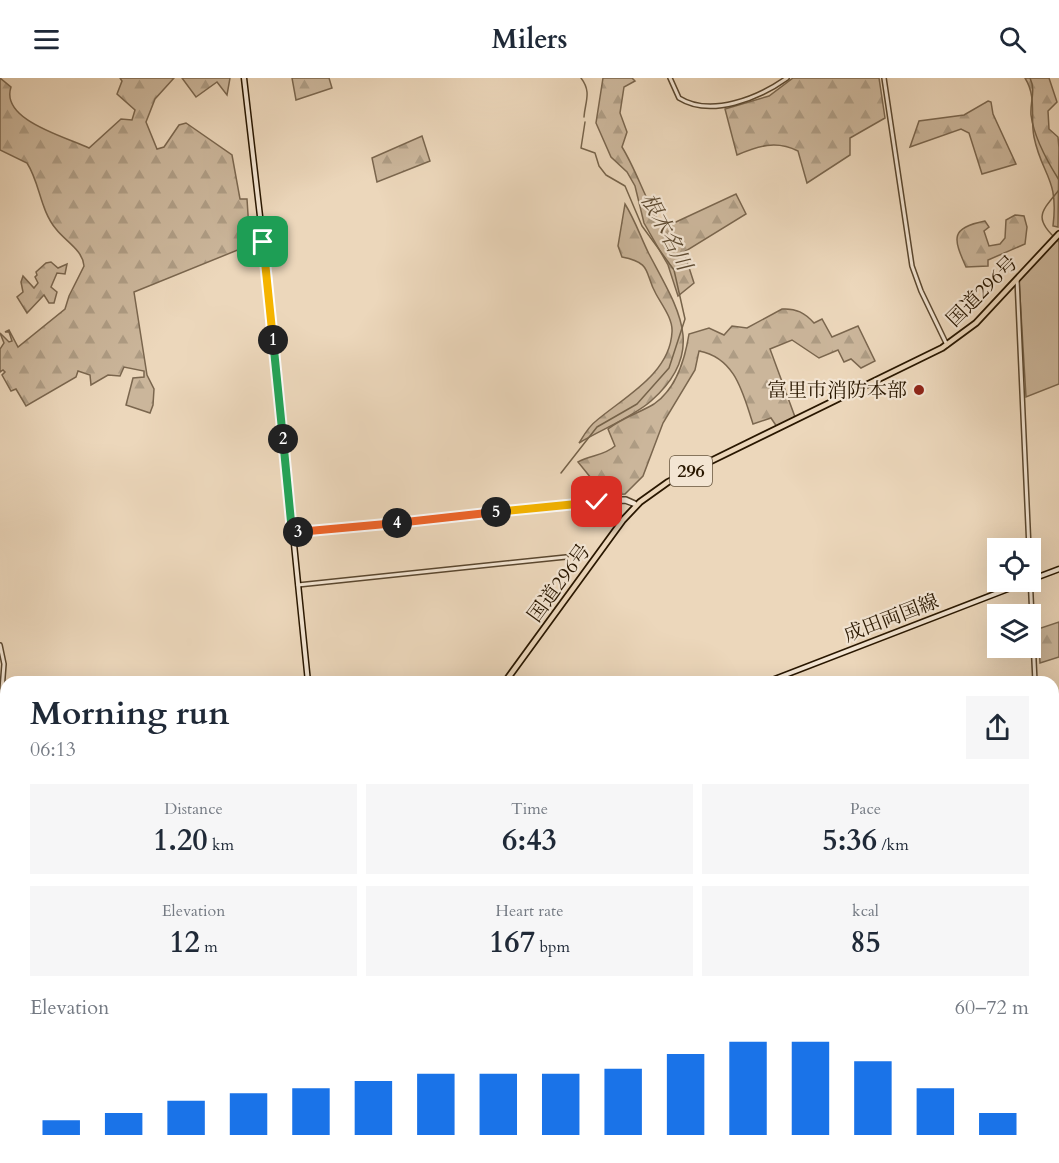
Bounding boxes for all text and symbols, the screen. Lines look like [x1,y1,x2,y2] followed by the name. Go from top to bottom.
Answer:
[492,21,567,58] text: Milers
[30,23,63,56] icon: menu
[996,23,1029,56] icon: search
[633,188,699,278] water label: 根木名川
[237,216,288,267] pin
[246,225,279,258] icon: arrive
[940,249,1024,333] street label: 国道296号
[258,325,288,355] pin: 1
[269,329,277,351] text: 1
[767,377,907,404] place label: 富里市消防本部
[912,383,926,397] marker: 富里市消防本部
[268,424,298,454] pin: 2
[279,428,287,450] text: 2
[670,456,712,486] road number: 296
[571,476,622,527] pin
[580,485,613,518] icon: check
[481,497,511,527] pin: 5
[492,501,500,523] text: 5
[382,508,412,538] pin: 4
[393,512,401,534] text: 4
[283,517,313,547] pin: 3
[294,521,302,543] text: 3
[521,538,597,628] street label: 国道296号
[987,538,1041,658] map controls
[987,538,1041,592] button: locate
[839,587,943,649] street label: 成田両国線
[987,604,1041,658] button: layers
[30,691,230,736] text: Morning run
[966,696,1029,759] button: share
[30,736,76,763] text: 06:13
[164,798,223,820] text: Distance
[511,798,548,820] text: Time
[850,798,881,820] text: Pace
[153,820,208,861] text: 1.20
[502,820,557,861] text: 6:43
[822,820,877,861] text: 5:36
[208,834,234,856] text: km
[877,834,909,856] text: /km
[162,900,225,922] text: Elevation
[496,900,563,922] text: Heart rate
[852,900,879,922] text: kcal
[169,922,200,963] text: 12
[489,922,535,963] text: 167
[850,922,881,963] text: 85
[200,936,218,958] text: m
[535,936,570,958] text: bpm
[30,994,109,1021] text: Elevation
[955,994,1029,1021] text: 60–72 m

